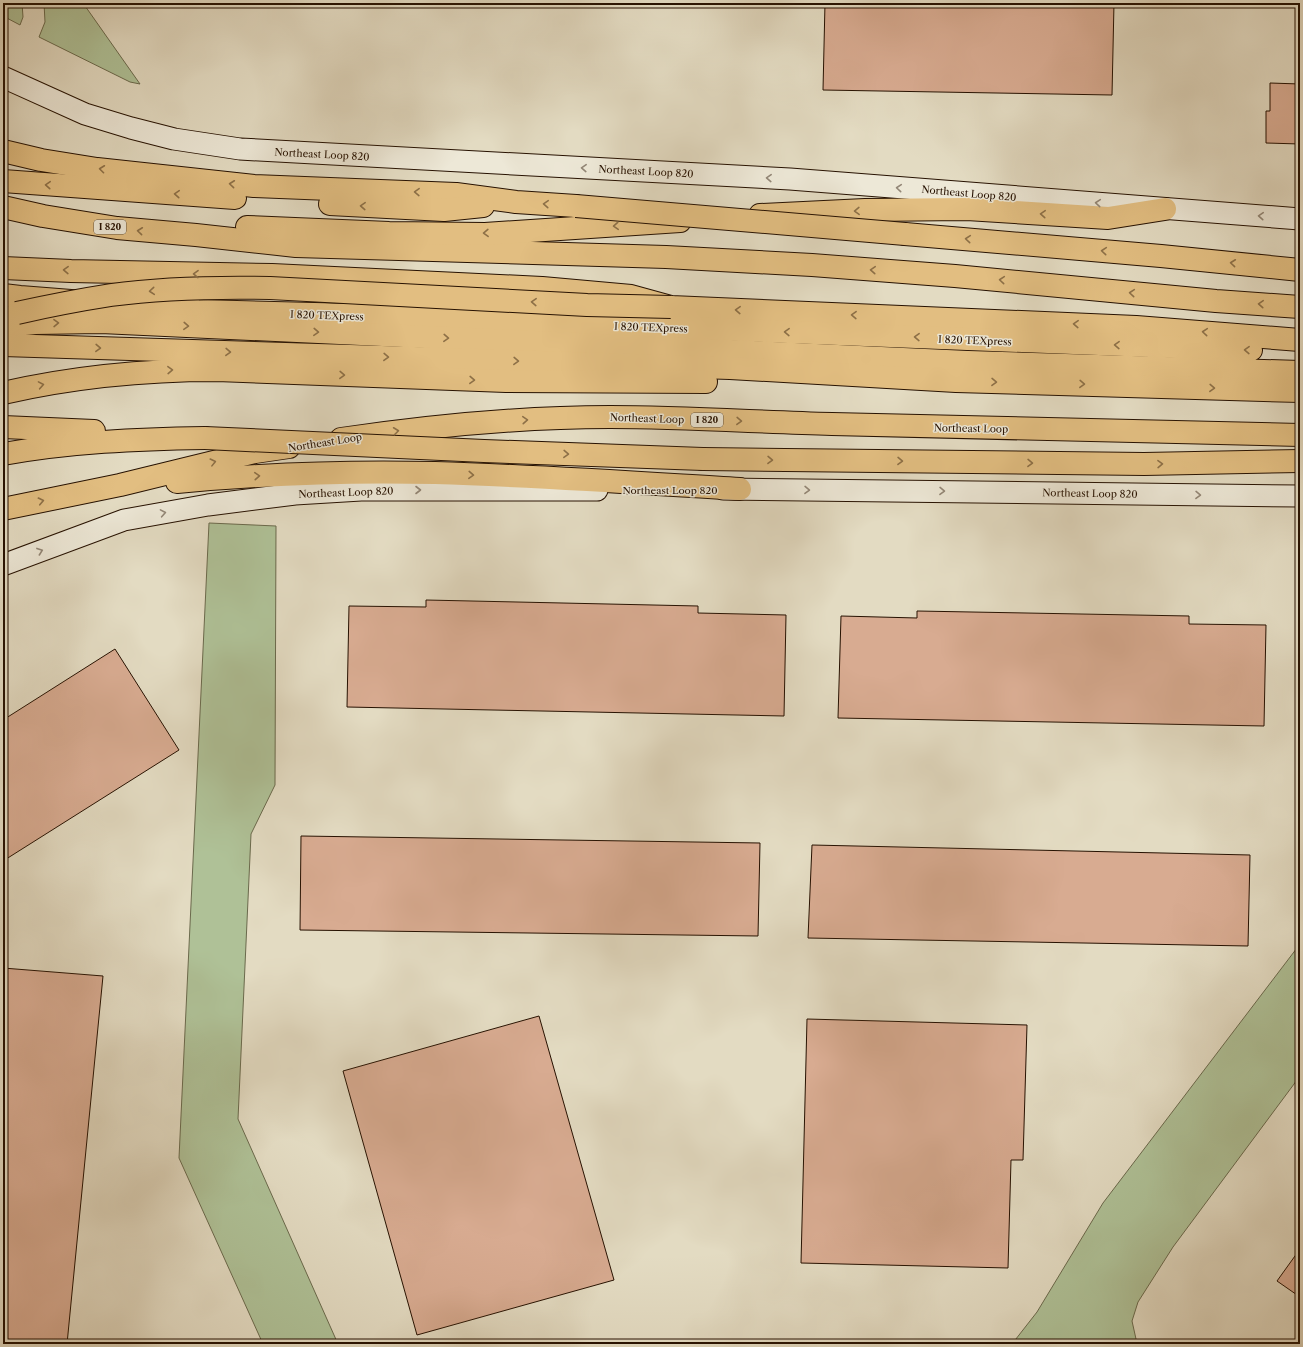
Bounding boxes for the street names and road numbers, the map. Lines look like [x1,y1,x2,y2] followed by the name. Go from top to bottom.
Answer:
[274,146,370,163] street label: Northeast Loop 820
[598,163,694,180] street label: Northeast Loop 820
[921,183,1017,204] street label: Northeast Loop 820
[94,220,126,234] road number: I 820
[290,308,364,323] street label: I 820 TEXpress
[614,320,688,335] street label: I 820 TEXpress
[938,333,1012,348] street label: I 820 TEXpress
[610,411,684,426] street label: Northeast Loop
[691,413,723,427] road number: I 820
[934,421,1008,436] street label: Northeast Loop
[287,430,363,455] street label: Northeast Loop
[298,484,394,501] street label: Northeast Loop 820
[622,484,718,497] street label: Northeast Loop 820
[1042,486,1138,501] street label: Northeast Loop 820

